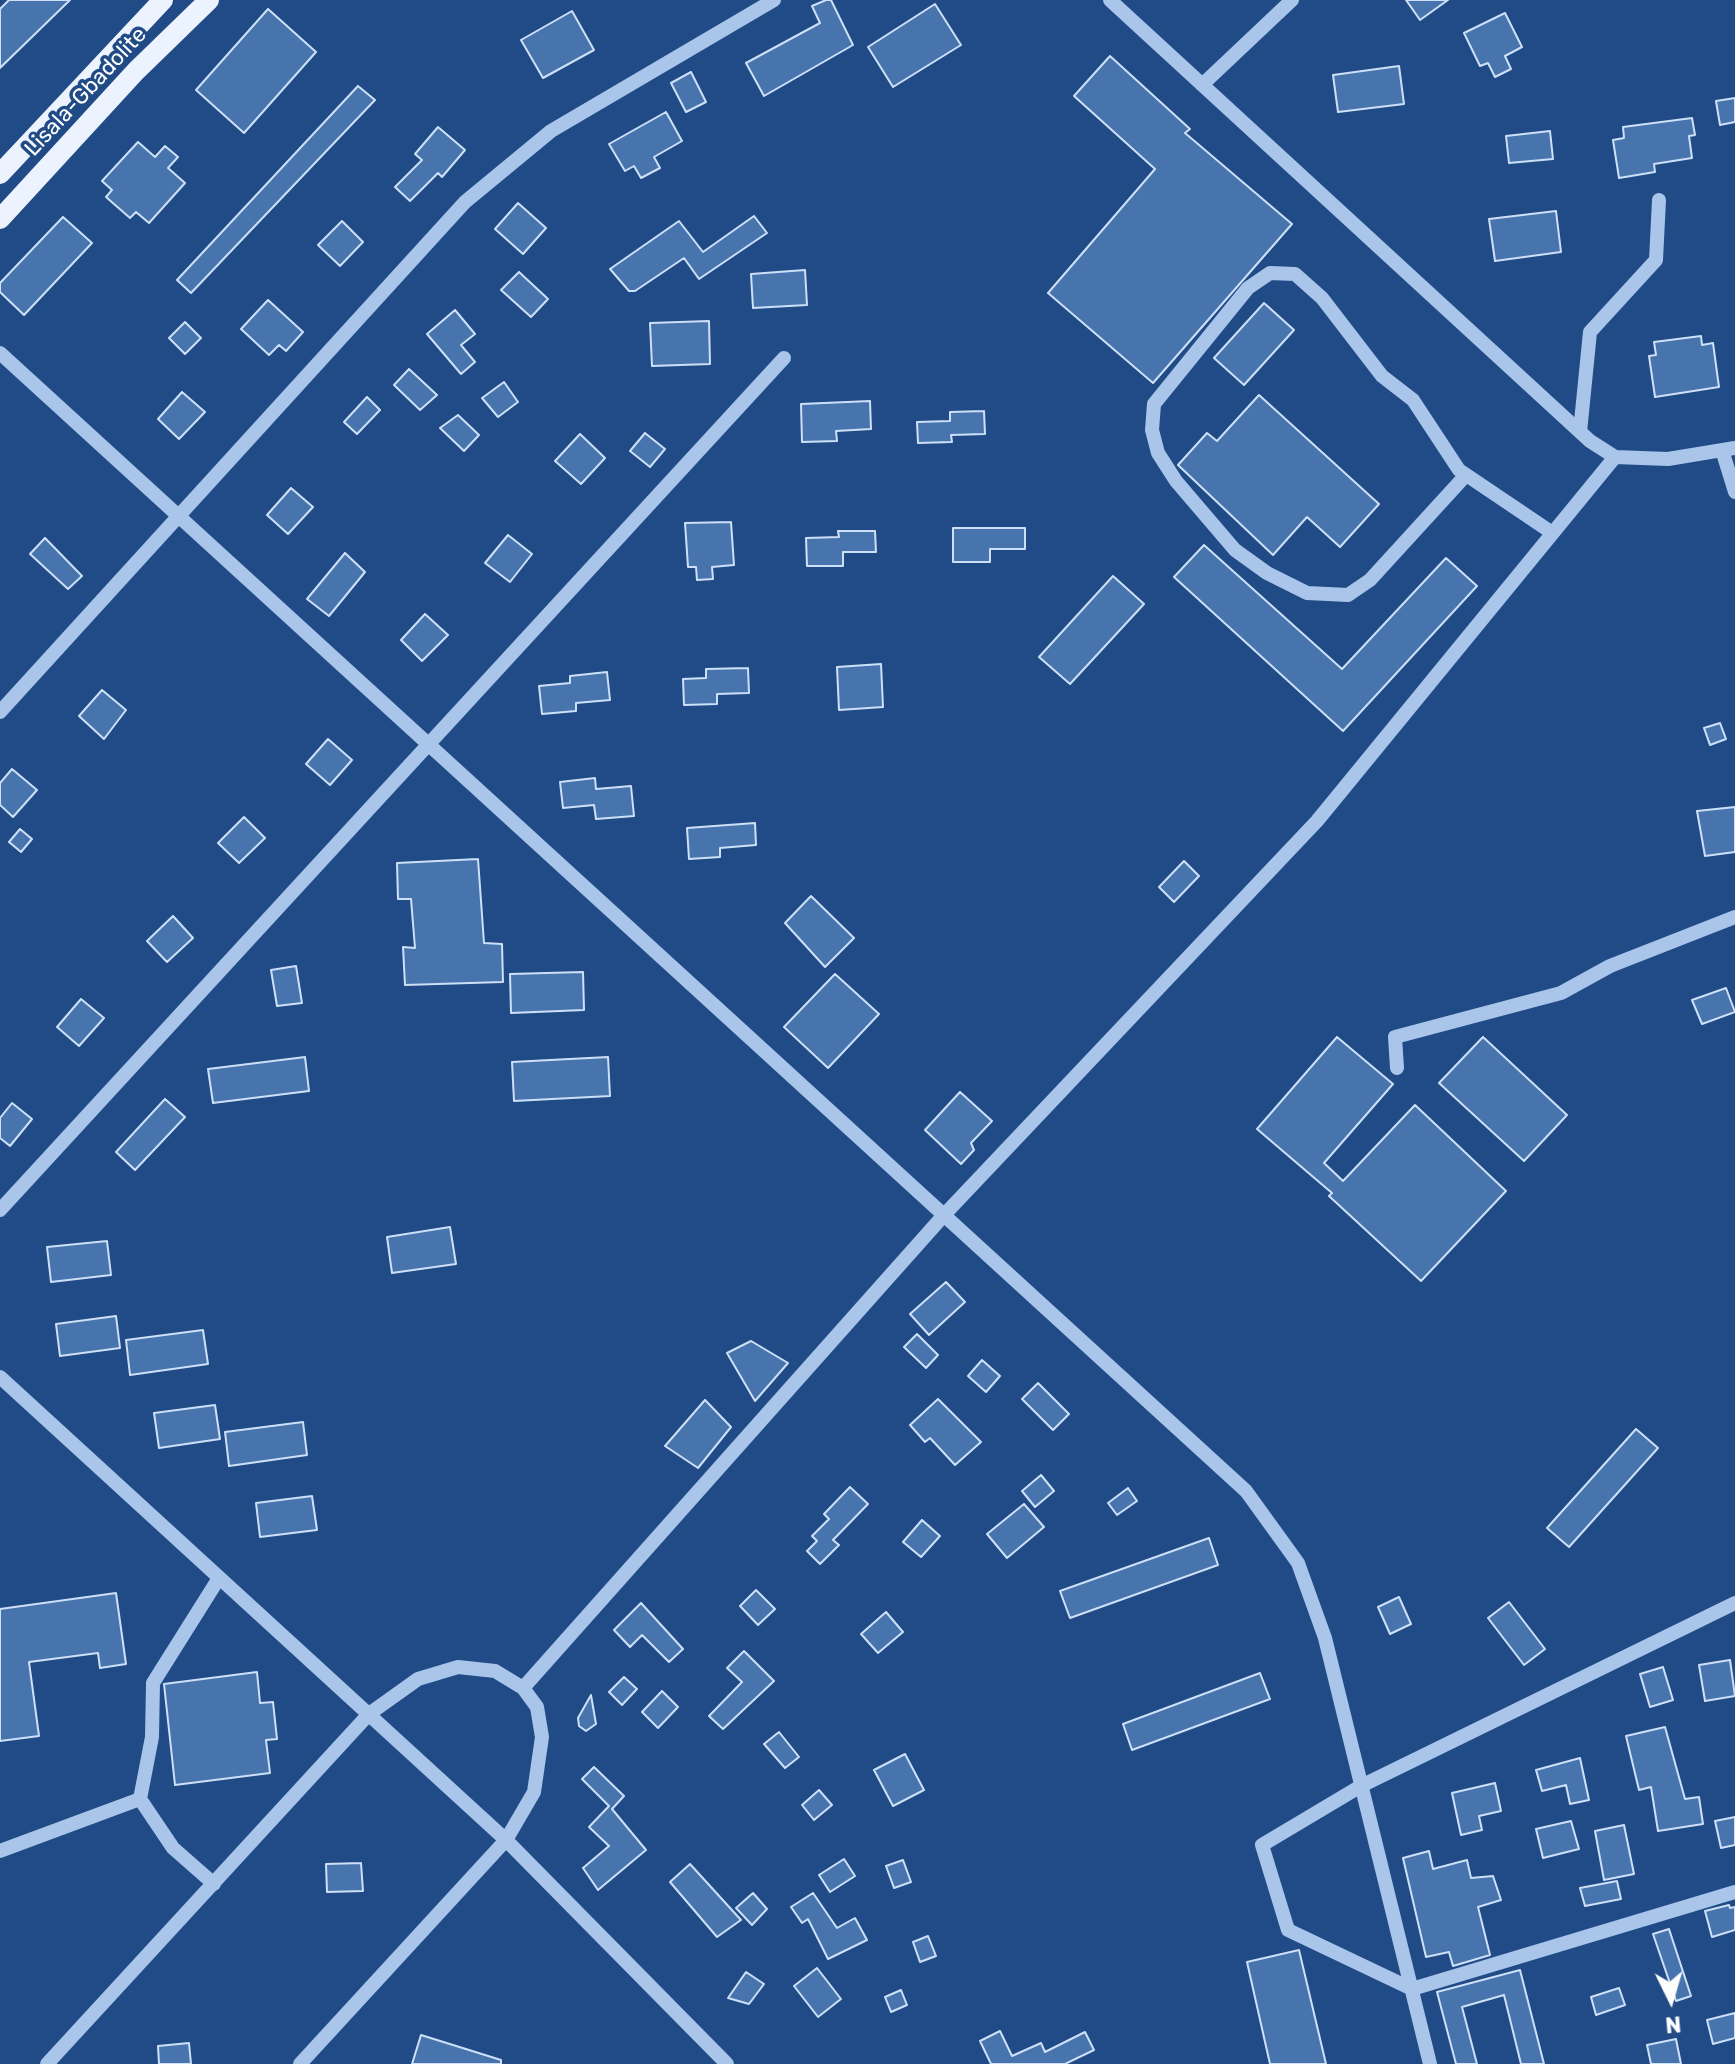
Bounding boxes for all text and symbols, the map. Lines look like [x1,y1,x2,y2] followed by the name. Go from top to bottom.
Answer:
[19,22,153,162] street label: Lisala-Gbadolite
[1631,1960,1711,2040] north arrow
[1664,2010,1682,2039] text: N

